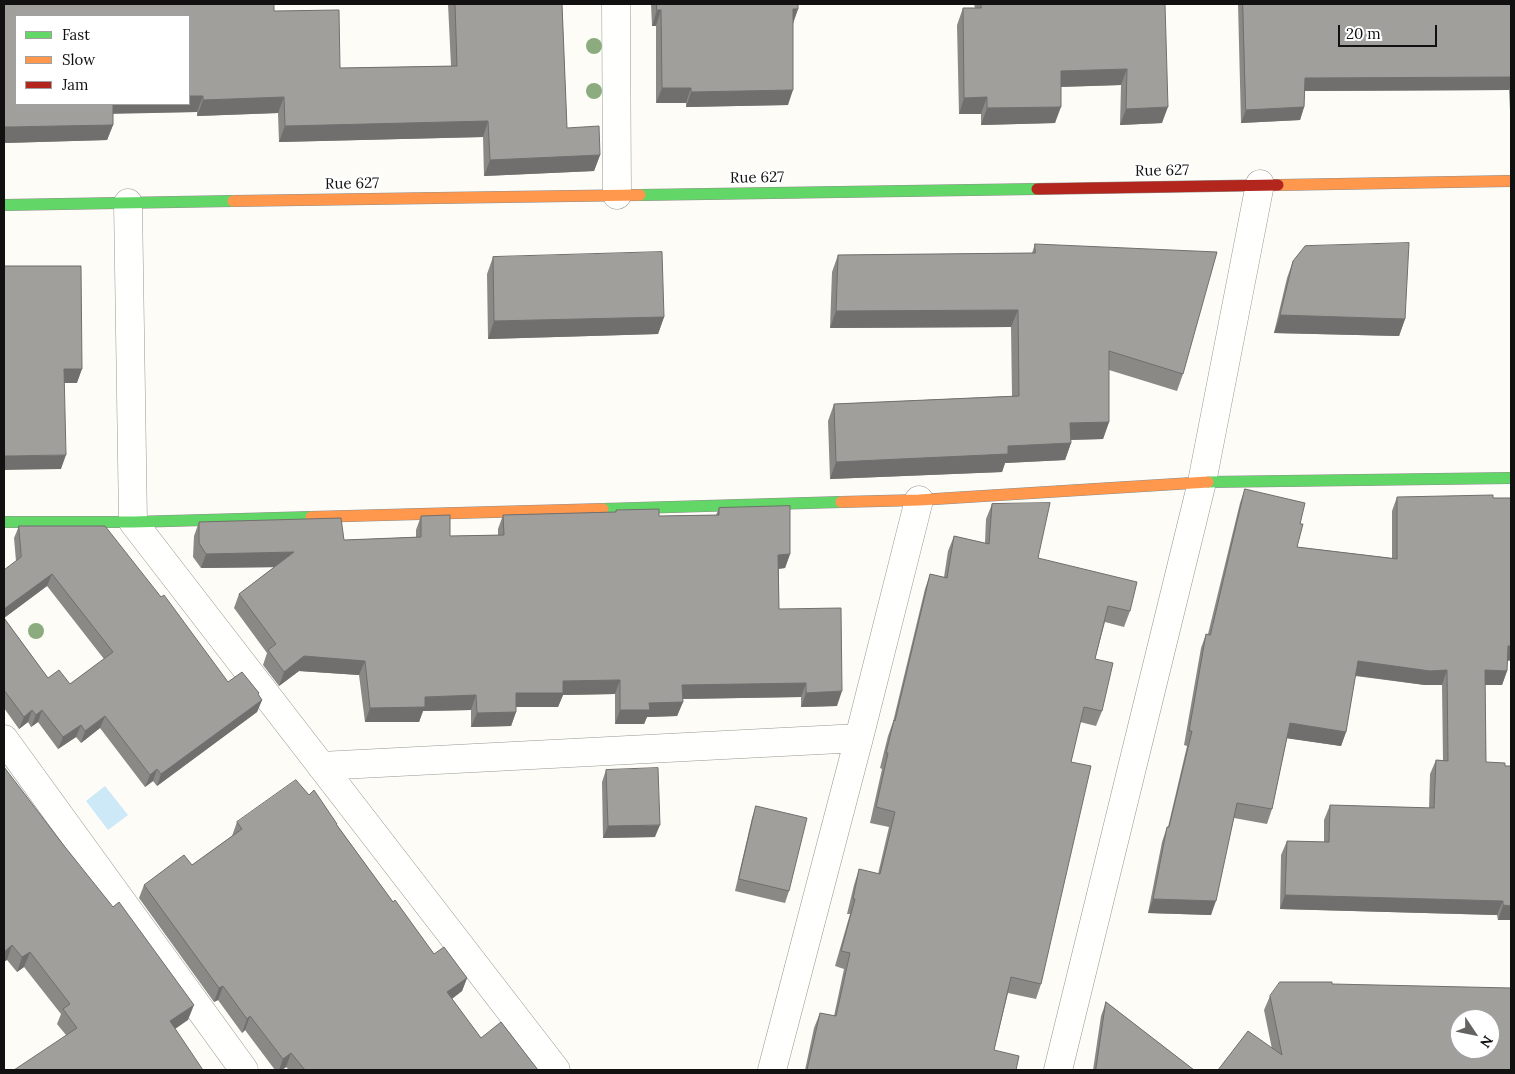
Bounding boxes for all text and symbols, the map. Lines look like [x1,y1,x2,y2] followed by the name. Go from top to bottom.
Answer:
[15,15,190,105] legend
[1340,15,1439,47] scale bar
[1346,24,1381,43] text: 20 m
[62,25,90,44] text: Fast
[62,50,95,69] text: Slow
[62,75,89,94] text: Jam
[1135,162,1189,180] street label: Rue 627
[730,169,784,187] street label: Rue 627
[325,175,379,193] street label: Rue 627
[1450,1009,1500,1059] north arrow
[1476,1032,1497,1051] text: N

